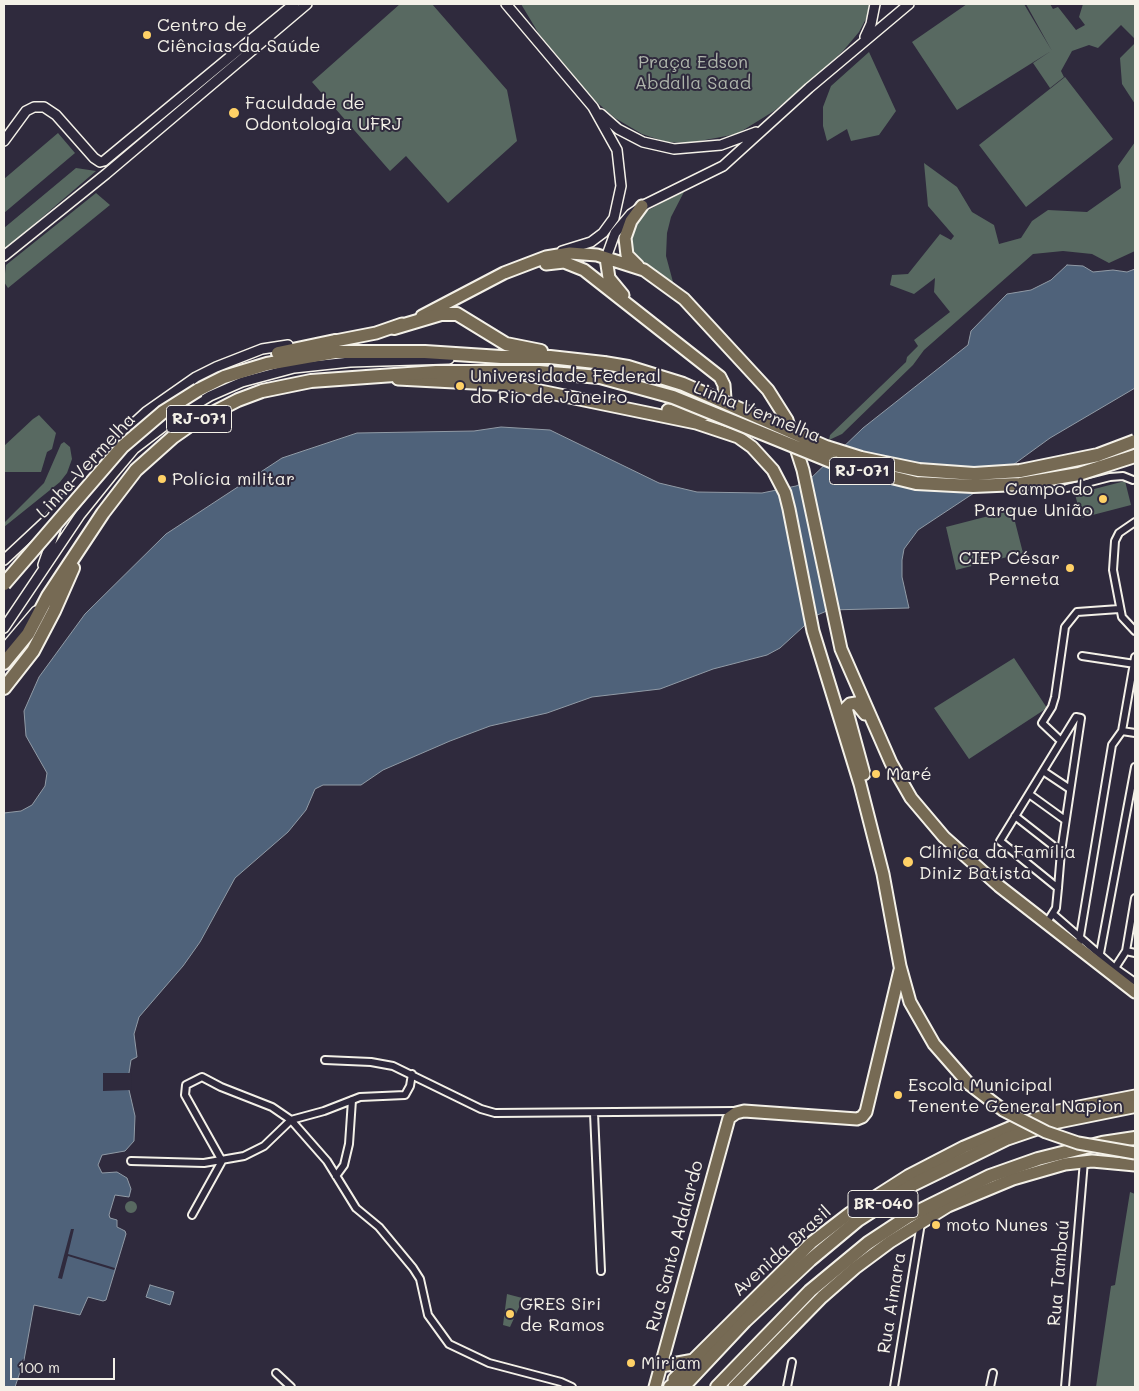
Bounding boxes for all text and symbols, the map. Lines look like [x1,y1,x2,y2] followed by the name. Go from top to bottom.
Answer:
[157,14,320,56] place label: Centro de Ciências da Saúde
[141,29,153,41] marker: Centro de Ciências da Saúde
[635,51,751,94] park label: Praça Edson Abdalla Saad
[245,92,402,134] place label: Faculdade de Odontologia UFRJ
[227,106,241,120] marker: Faculdade de Odontologia UFRJ
[470,365,661,408] place label: Universidade Federal do Rio de Janeiro
[690,377,824,447] street label: Linha Vermelha
[454,380,466,392] marker: Universidade Federal do Rio de Janeiro
[166,406,232,432] road number: RJ-071
[32,409,140,523] street label: Linha Vermelha
[830,458,894,484] road number: RJ-071
[172,468,295,490] place label: Polícia militar
[156,473,168,485] marker: Polícia militar
[974,478,1093,520] place label: Campo do Parque União
[1097,493,1109,505] marker: Campo do Parque União
[959,547,1060,590] place label: CIEP César Perneta
[1064,562,1076,574] marker: CIEP César Perneta
[886,763,932,785] place label: Maré
[870,768,882,780] marker: Maré
[919,841,1076,884] place label: Clínica da Família Diniz Batista
[901,855,915,869] marker: Clínica da Família Diniz Batista
[908,1074,1123,1116] place label: Escola Municipal Tenente General Napion
[892,1089,904,1101] marker: Escola Municipal Tenente General Napion
[642,1158,708,1334] street label: Rua Santo Adalardo
[848,1190,918,1218] road number: BR-040
[728,1201,836,1301] street label: Avenida Brasil
[946,1214,1048,1236] place label: moto Nunes
[930,1219,942,1231] marker: moto Nunes
[1044,1219,1074,1327] street label: Rua Tambaú
[873,1251,911,1355] street label: Rua Aimara
[520,1293,605,1336] place label: GRES Siri de Ramos
[504,1308,516,1320] marker: GRES Siri de Ramos
[12,1348,118,1380] scale bar
[641,1352,701,1374] place label: Miriam
[18,1357,60,1377] text: 100 m
[625,1357,637,1369] marker: Miriam

